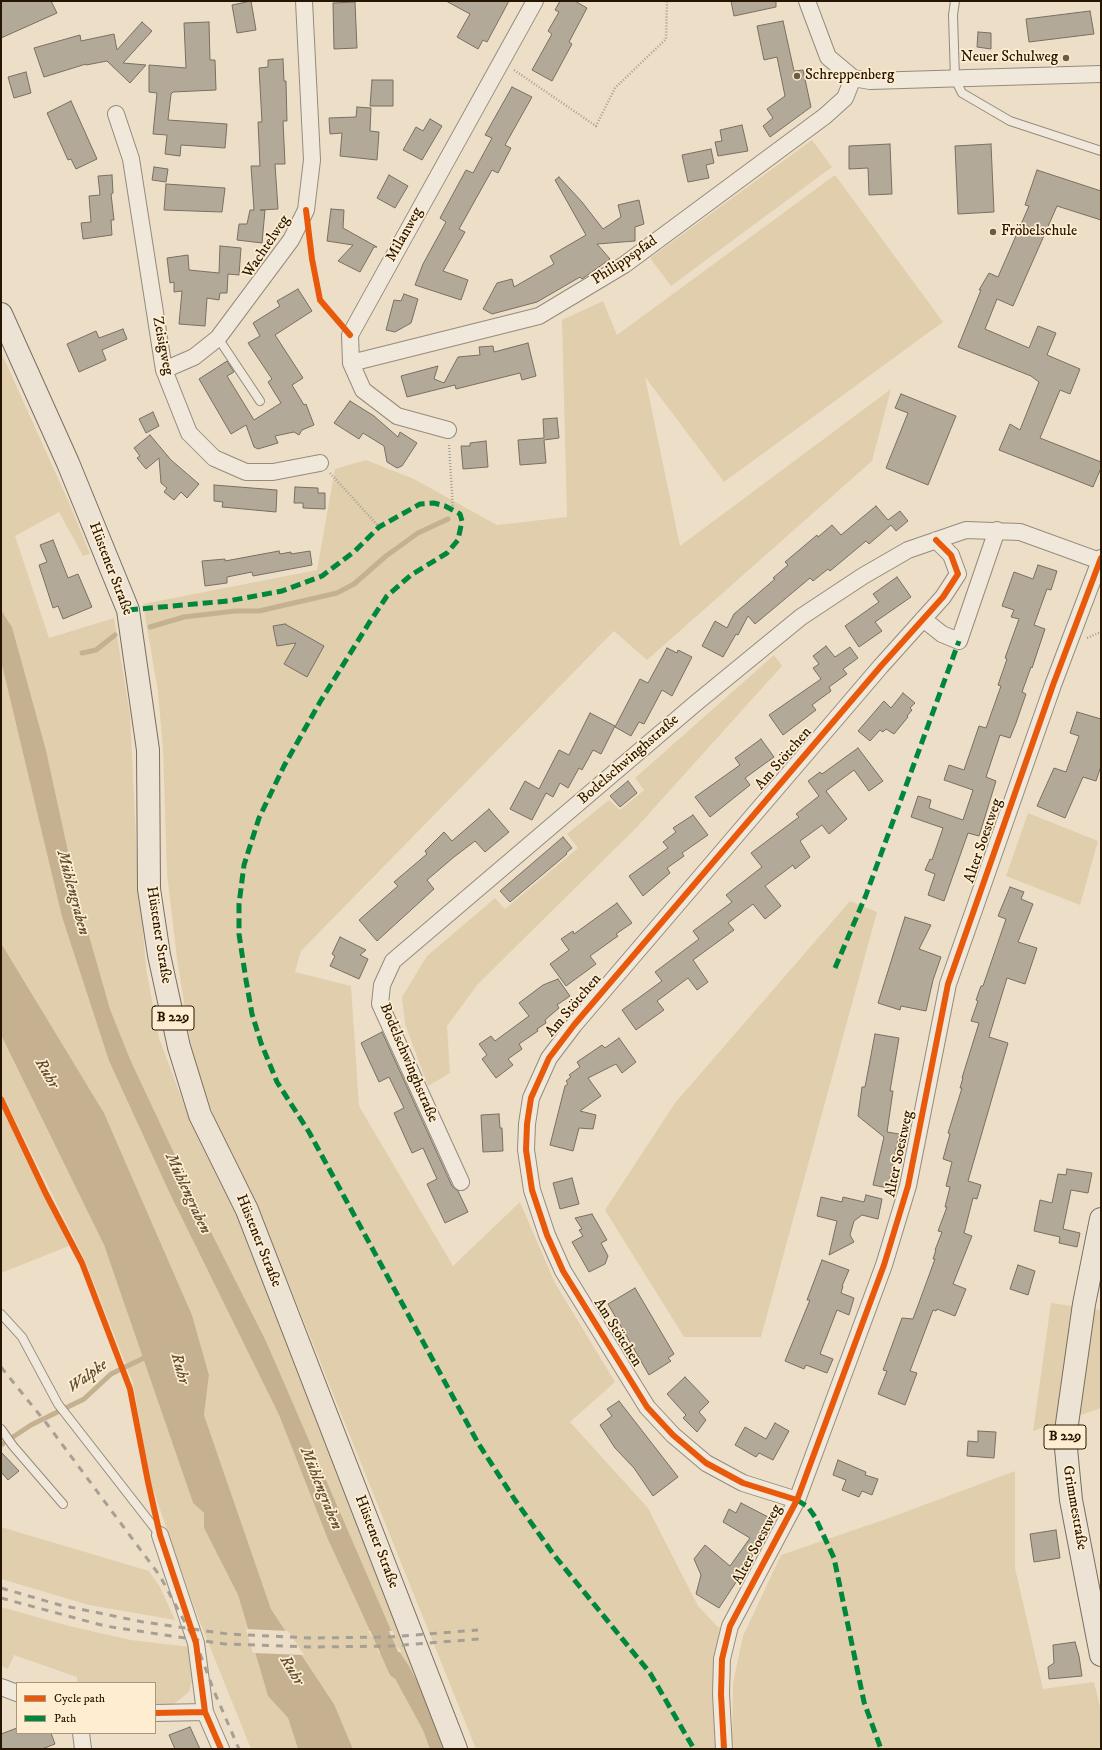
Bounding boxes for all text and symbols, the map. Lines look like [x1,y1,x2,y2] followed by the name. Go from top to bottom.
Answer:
[961,49,1058,67] place label: Neuer Schulweg
[1061,53,1071,63] marker: Neuer Schulweg
[805,67,894,85] place label: Schreppenberg
[792,71,802,81] marker: Schreppenberg
[383,205,427,265] street label: Milanweg
[239,212,295,282] street label: Wachtelweg
[1001,223,1077,241] place label: Fröbelschule
[988,227,998,237] marker: Fröbelschule
[589,233,661,289] street label: Philippspfad
[148,315,176,377] street label: Zeisigweg
[84,520,136,618] street label: Hüstener Straße
[575,711,683,809] street label: Bodelschwinghstraße
[752,724,816,794] street label: Am Stötchen
[961,796,1007,886] street label: Alter Soestweg
[51,849,93,937] water label: Mühlengraben
[141,885,175,985] street label: Hüstener Straße
[542,971,606,1041] street label: Am Stötchen
[375,1001,441,1125] street label: Bodelschwinghstraße
[152,1006,194,1030] road number: B 229
[30,1056,62,1092] water label: Ruhr
[882,1109,918,1199] street label: Alter Soestweg
[160,1151,214,1237] water label: Mühlengraben
[231,1192,285,1290] street label: Hüstener Straße
[589,1296,645,1370] street label: Am Stötchen
[165,1351,193,1387] water label: Ruhr
[64,1356,112,1398] water label: Walpke
[1044,1425,1086,1449] road number: B 229
[295,1445,345,1533] water label: Mühlengraben
[1058,1464,1090,1552] street label: Grimmestraße
[350,1493,402,1591] street label: Hüstener Straße
[729,1502,787,1588] street label: Alter Soestweg
[275,1653,307,1689] water label: Ruhr
[16,1682,156,1734] legend
[54,1691,105,1706] text: Cycle path
[54,1711,76,1726] text: Path

